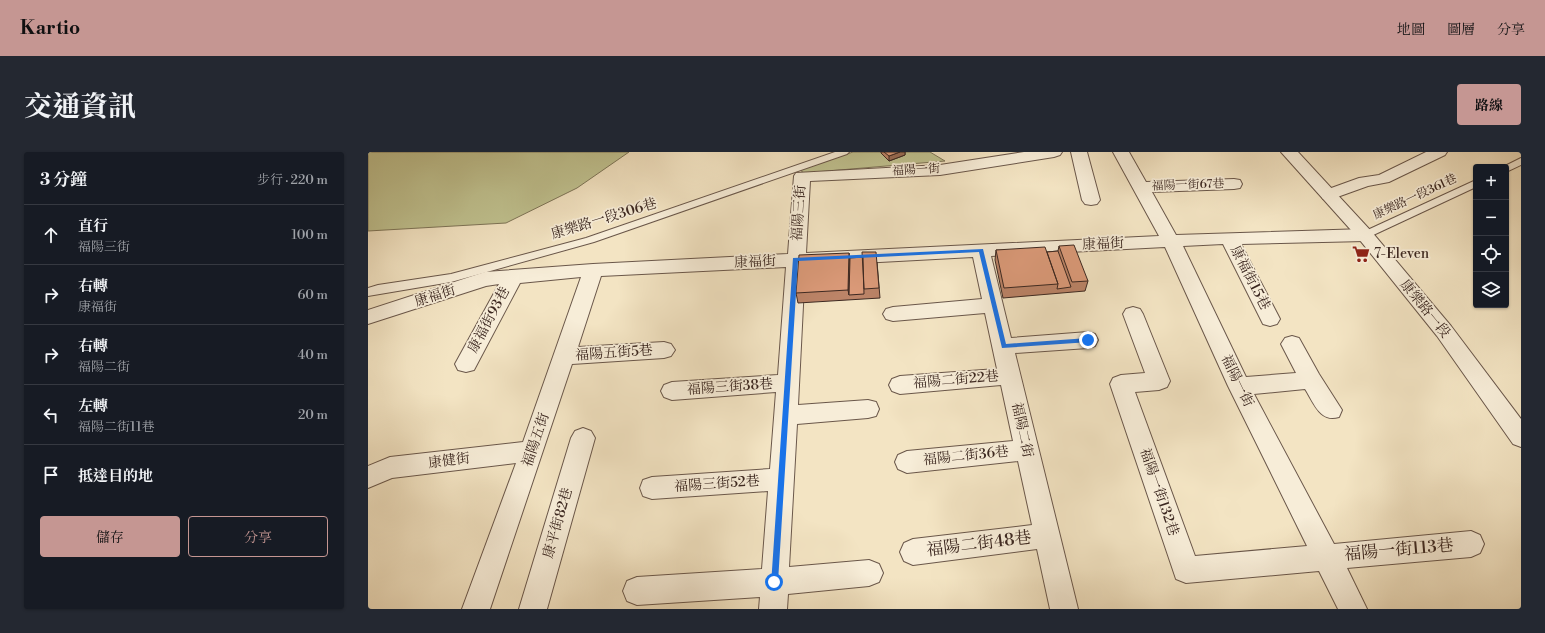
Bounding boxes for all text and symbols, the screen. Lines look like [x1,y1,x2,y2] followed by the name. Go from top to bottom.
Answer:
[20,16,80,40] text: Kartio
[1397,21,1425,39] text: 地圖
[1447,21,1475,39] text: 圖層
[1497,21,1525,39] text: 分享
[1457,84,1521,125] button: 路線
[24,90,136,125] text: 交通資訊
[892,161,941,179] street label: 福陽一街
[1473,164,1509,308] map controls
[1473,164,1509,200] button: +
[40,169,87,191] text: 3 分鐘
[1371,171,1459,223] street label: 康樂路一段361巷
[257,172,328,188] text: 步行 · 220 m
[1151,176,1225,194] street label: 福陽一街67巷
[788,184,810,242] street label: 福陽三街
[549,194,659,244] street label: 康樂路一段306巷
[1473,200,1509,236] button: −
[78,217,108,236] text: 直行
[40,224,62,246] icon: ahead
[292,227,328,243] text: 100 m
[1082,234,1124,254] street label: 康福街
[1473,236,1509,272] button: locate
[78,239,130,255] text: 福陽三街
[1226,243,1274,313] street label: 康福街15巷
[1351,244,1371,264] supermarket icon: 7-Eleven
[1374,245,1430,263] place label: 7-Eleven
[734,252,776,272] street label: 康福街
[1473,272,1509,308] button: layers
[1396,276,1454,342] street label: 康樂路一段
[78,277,108,296] text: 右轉
[412,281,458,311] street label: 康福街
[40,284,62,306] icon: right
[464,284,514,356] street label: 康福街93巷
[297,287,328,303] text: 60 m
[78,299,117,315] text: 康福街
[1079,331,1097,349] route end
[78,337,108,356] text: 右轉
[575,341,653,365] street label: 福陽五街5巷
[40,344,62,366] icon: right
[298,347,328,363] text: 40 m
[1217,352,1257,410] street label: 福陽一街
[78,359,130,375] text: 福陽二街
[912,367,1000,393] street label: 福陽二街22巷
[686,375,774,399] street label: 福陽三街38巷
[78,397,108,416] text: 左轉
[1007,401,1037,459] street label: 福陽二街
[40,404,62,426] icon: left
[298,407,328,423] text: 20 m
[518,411,554,469] street label: 福陽五街
[78,419,155,435] text: 福陽二街11巷
[922,443,1010,469] street label: 福陽二街36巷
[1136,446,1182,538] street label: 福陽一街132巷
[427,450,471,472] street label: 康健街
[40,464,62,486] icon: arrive
[78,467,153,486] text: 抵達目的地
[674,472,760,496] street label: 福陽三街52巷
[539,486,577,560] street label: 康平街82巷
[40,516,180,557] button: 儲存
[188,516,328,557] button: 分享
[925,527,1033,561] street label: 福陽二街48巷
[1343,534,1455,566] street label: 福陽一街113巷
[765,573,783,591] route start

